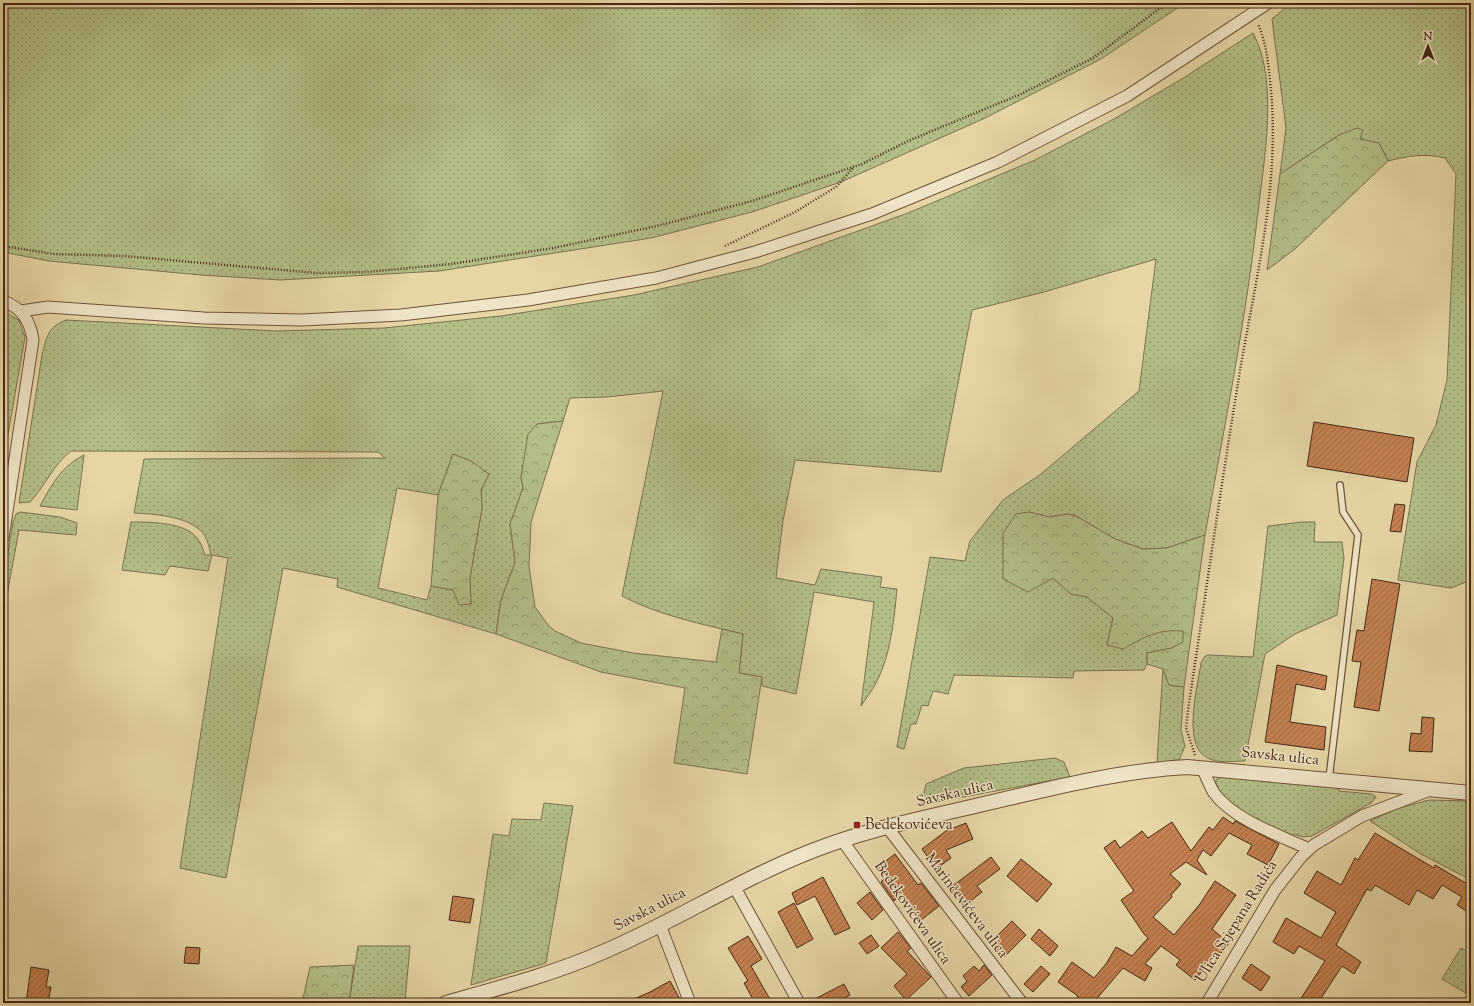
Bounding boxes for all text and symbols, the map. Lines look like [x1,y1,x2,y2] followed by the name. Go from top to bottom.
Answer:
[1408,26,1448,66] north arrow
[1423,29,1433,45] text: N
[1240,742,1320,772] street label: Savska ulica
[914,775,996,813] street label: Savska ulica
[865,815,953,836] place label: Bedekovićeva
[852,820,862,830] marker: Bedekovićeva
[919,849,1013,963] street label: Marinčevićeva ulica
[869,857,956,969] street label: Bedekovićeva ulica
[1191,857,1283,987] street label: Ulica Stjepana Radića
[610,883,690,937] street label: Savska ulica

